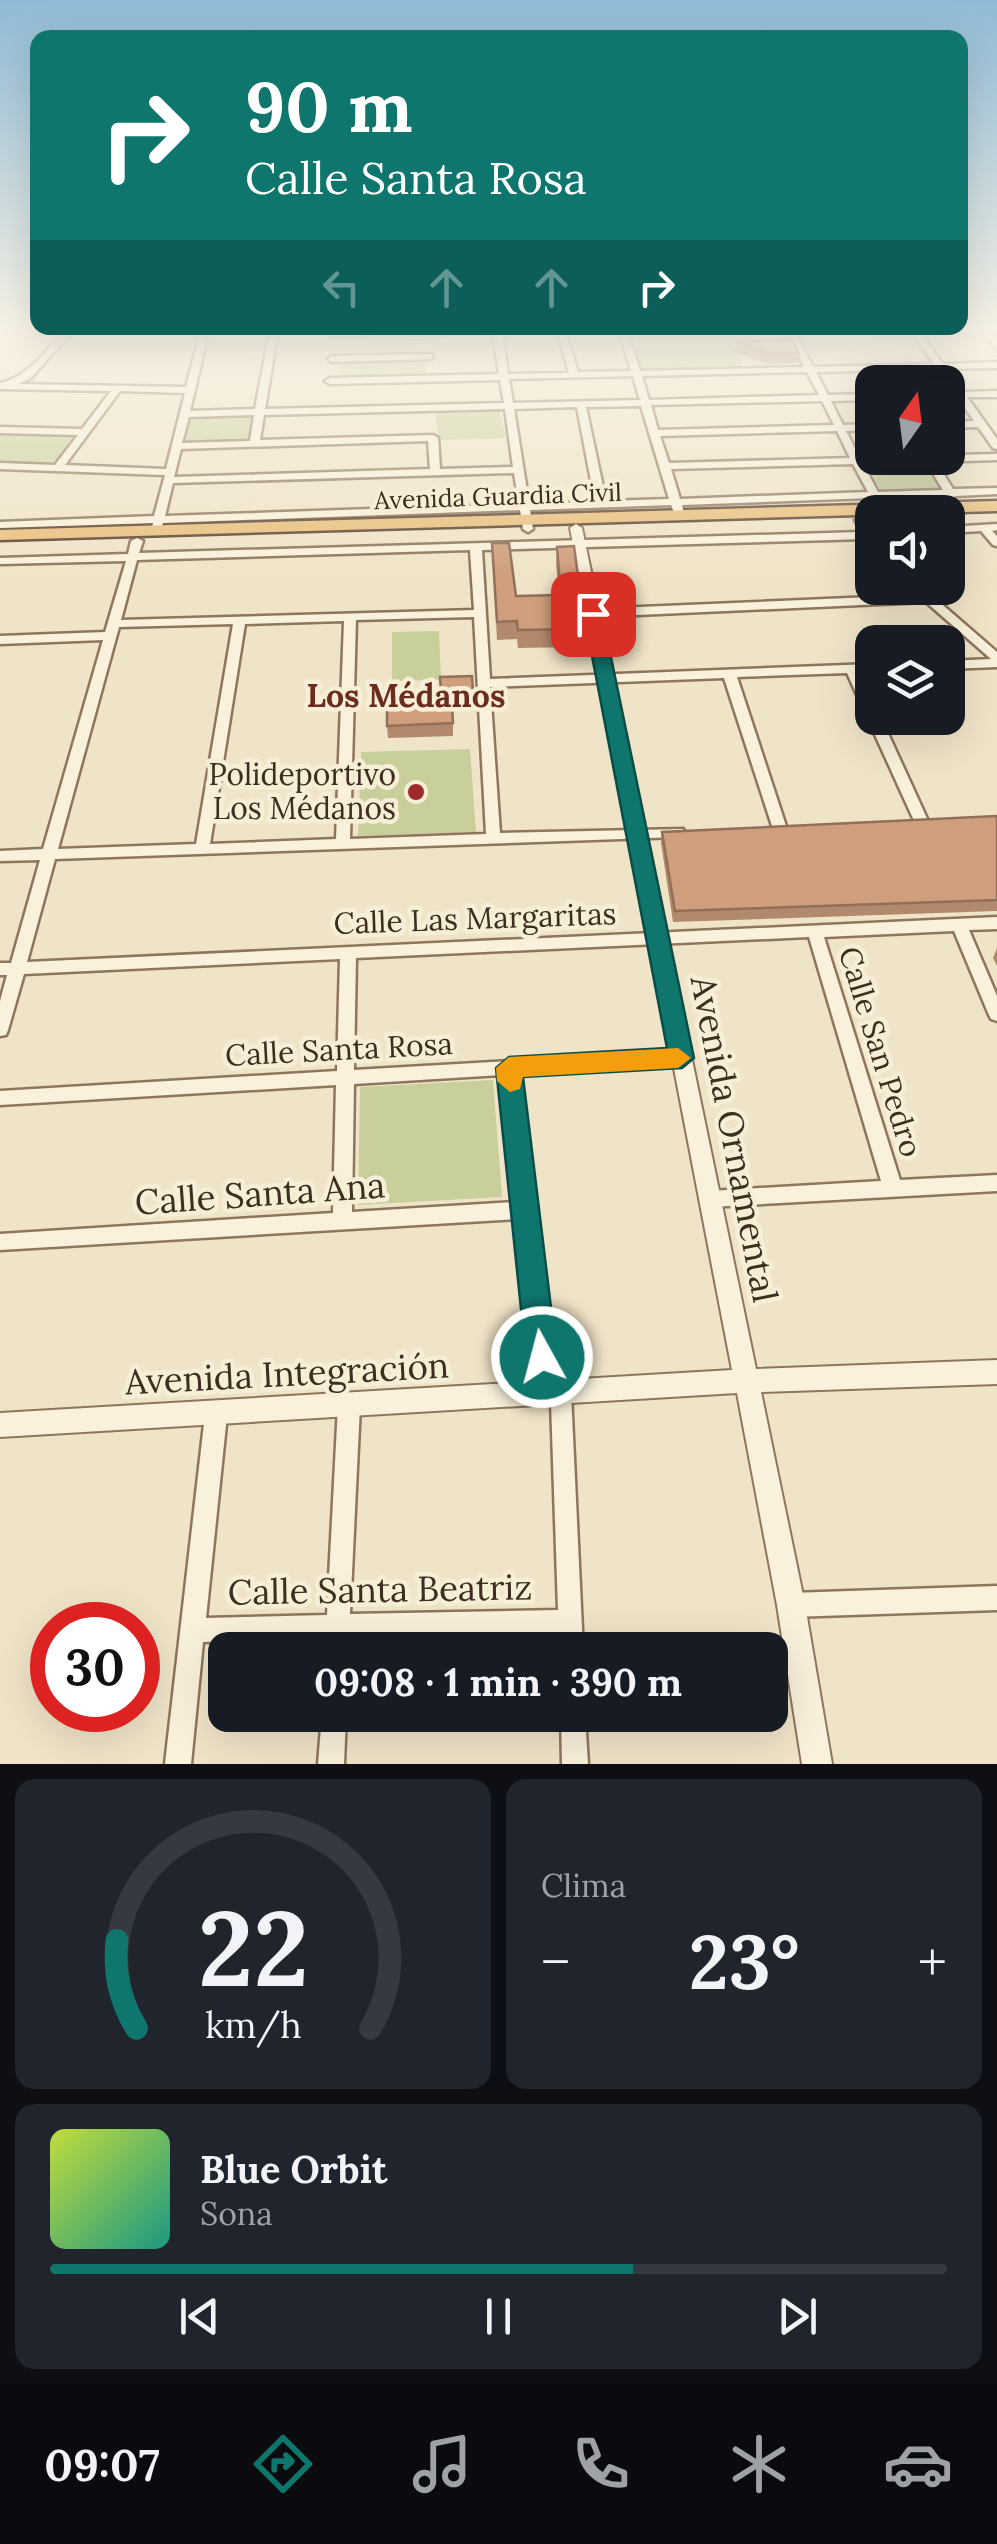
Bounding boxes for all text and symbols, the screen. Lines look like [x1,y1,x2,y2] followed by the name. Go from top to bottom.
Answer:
[245,62,413,151] text: 90 m
[80,70,210,200] icon: right
[245,149,587,206] text: Calle Santa Rosa
[314,260,369,315] icon: left
[419,260,474,315] icon: ahead
[524,260,579,315] icon: ahead
[629,260,684,315] icon: right
[855,365,965,475] north arrow
[855,365,965,735] map controls
[373,476,622,516] street label: Avenida Guardia Civil
[855,495,965,605] button: sound
[551,572,636,657] pin
[566,587,621,642] icon: arrive
[855,625,965,735] button: layers
[307,675,505,716] district label: Los Médanos
[209,755,396,827] place label: Polideportivo Los Médanos
[405,781,427,803] marker: Polideportivo Los Médanos
[333,894,617,943] street label: Calle Las Margaritas
[831,942,931,1161] street label: Calle San Pedro
[681,971,788,1306] street label: Avenida Ornamental
[224,1024,454,1074] street label: Calle Santa Rosa
[133,1162,387,1225] street label: Calle Santa Ana
[490,1305,594,1409] position arrow
[123,1343,450,1405] street label: Avenida Integración
[227,1564,533,1615] street label: Calle Santa Beatriz
[30,1602,160,1732] speed limit sign: 30
[314,1658,682,1706] text: 09:08 · 1 min · 390 m
[541,1865,626,1906] text: Clima
[198,1881,308,2014] text: 22
[689,1914,799,2010] text: 23°
[541,1927,570,1997] text: −
[918,1927,947,1997] text: +
[205,2002,301,2048] text: km/h
[200,2145,387,2193] text: Blue Orbit
[200,2193,273,2234] text: Sona
[172,2289,227,2344] icon: previous
[471,2289,526,2344] icon: pause
[770,2289,825,2344] icon: next
[248,2429,318,2499] icon: directions
[407,2429,477,2499] icon: music
[566,2429,636,2499] icon: phone
[724,2429,794,2499] icon: climate
[883,2429,953,2499] icon: car
[44,2436,160,2493] text: 09:07

